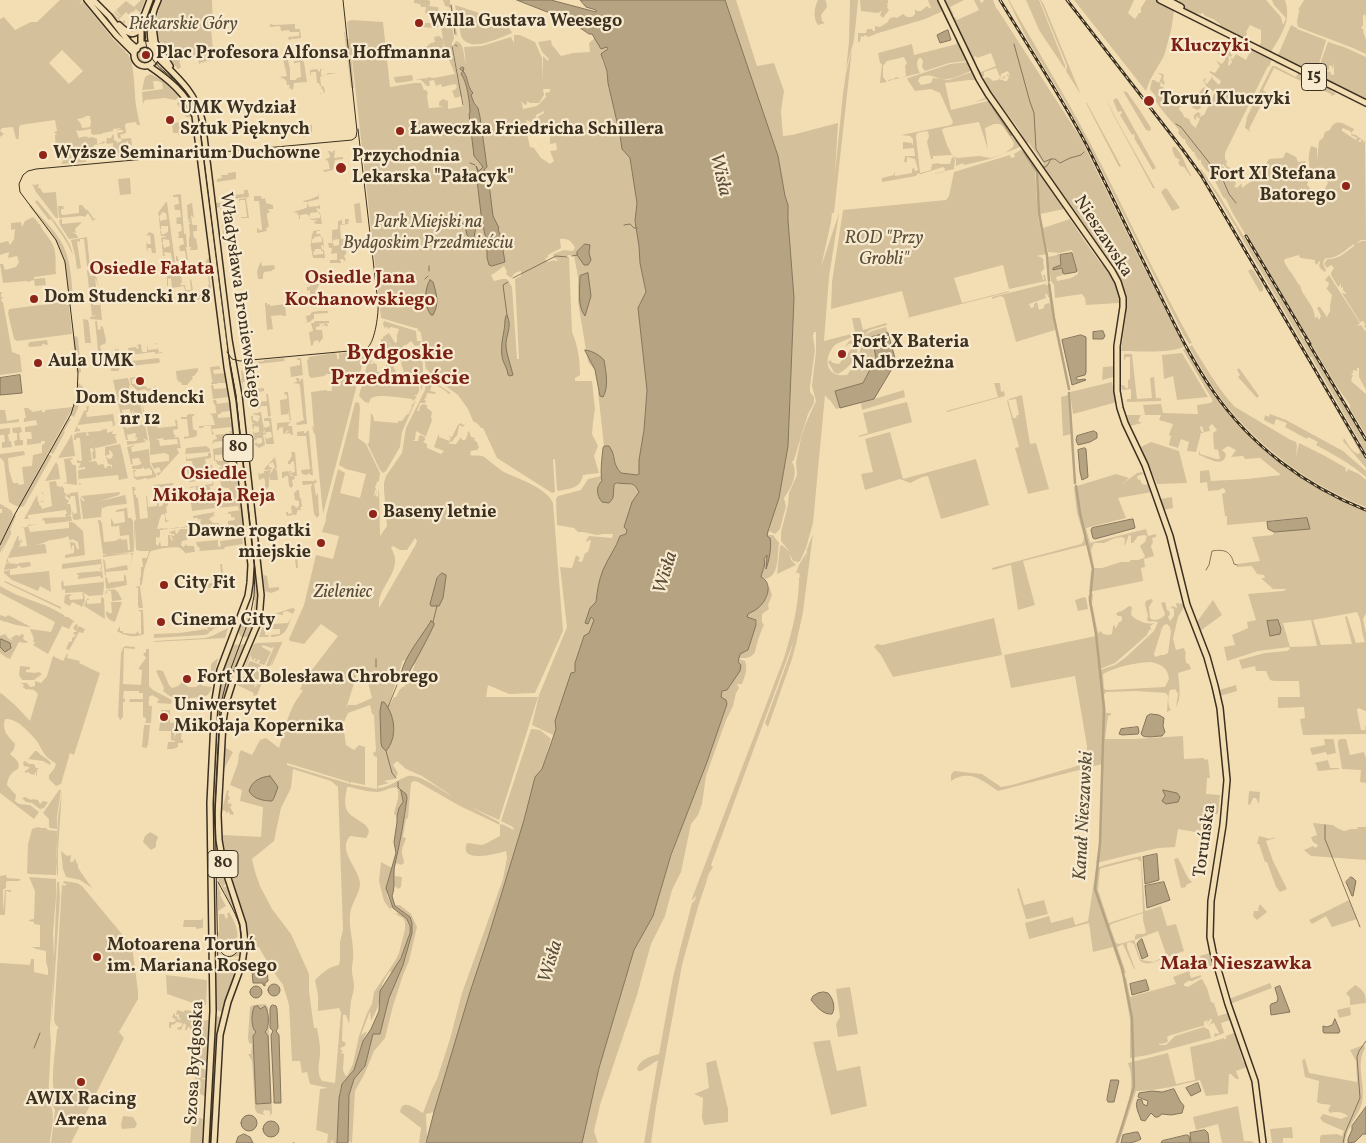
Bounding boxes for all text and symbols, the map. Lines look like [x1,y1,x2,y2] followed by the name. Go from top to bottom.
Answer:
[429,12,622,34] place label: Willa Gustava Weesego
[128,15,238,37] park label: Piekarskie Góry
[413,17,425,29] marker: Willa Gustava Weesego
[1170,37,1250,59] district label: Kluczyki
[156,44,451,66] place label: Plac Profesora Alfonsa Hoffmanna
[140,49,152,61] marker: Plac Profesora Alfonsa Hoffmanna
[1302,64,1326,90] road number: 15
[1160,90,1291,112] place label: Toruń Kluczyki
[1142,94,1156,108] marker: Toruń Kluczyki
[180,99,310,142] place label: UMK Wydział Sztuk Pięknych
[164,114,176,126] marker: UMK Wydział Sztuk Pięknych
[410,120,664,142] place label: Ławeczka Friedricha Schillera
[394,125,406,137] marker: Ławeczka Friedricha Schillera
[53,144,320,166] place label: Wyższe Seminarium Duchowne
[352,147,514,190] place label: Przychodnia Lekarska "Pałacyk"
[37,149,49,161] marker: Wyższe Seminarium Duchowne
[703,151,735,199] water label: Wisła
[334,161,348,175] marker: Przychodnia Lekarska "Pałacyk"
[1210,165,1336,208] place label: Fort XI Stefana Batorego
[1340,180,1352,192] marker: Fort XI Stefana Batorego
[213,191,265,409] street label: Władysława Broniewskiego
[1068,192,1136,282] street label: Nieszawska
[343,213,513,255] park label: Park Miejski na Bydgoskim Przedmieściu
[845,229,923,272] park label: ROD "Przy Grobli"
[89,260,215,282] district label: Osiedle Fałata
[285,269,435,313] district label: Osiedle Jana Kochanowskiego
[44,288,211,310] place label: Dom Studencki nr 8
[28,293,40,305] marker: Dom Studencki nr 8
[852,333,969,376] place label: Fort X Bateria Nadbrzeżna
[330,342,470,394] district label: Bydgoskie Przedmieście
[836,348,848,360] marker: Fort X Bateria Nadbrzeżna
[48,352,134,374] place label: Aula UMK
[32,357,44,369] marker: Aula UMK
[134,375,146,387] marker: Dom Studencki nr 12
[75,389,205,432] place label: Dom Studencki nr 12
[223,434,253,462] road number: 80
[153,465,275,509] district label: Osiedle Mikołaja Reja
[383,503,496,525] place label: Baseny letnie
[367,508,379,520] marker: Baseny letnie
[188,522,311,564] place label: Dawne rogatki miejskie
[315,537,327,549] marker: Dawne rogatki miejskie
[650,549,684,597] water label: Wisła
[174,574,236,596] place label: City Fit
[158,579,170,591] marker: City Fit
[314,583,372,605] park label: Zieleniec
[171,611,275,633] place label: Cinema City
[155,616,167,628] marker: Cinema City
[197,668,438,690] place label: Fort IX Bolesława Chrobrego
[181,673,193,685] marker: Fort IX Bolesława Chrobrego
[174,696,344,739] place label: Uniwersytet Mikołaja Kopernika
[158,711,170,723] marker: Uniwersytet Mikołaja Kopernika
[1070,751,1100,881] water label: Kanał Nieszawski
[1190,803,1222,879] street label: Toruńska
[208,851,238,878] road number: 80
[107,936,277,979] place label: Motoarena Toruń im. Mariana Rosego
[535,938,569,986] water label: Wisła
[91,951,103,963] marker: Motoarena Toruń im. Mariana Rosego
[1160,953,1312,977] district label: Mała Nieszawka
[182,1000,210,1126] street label: Szosa Bydgoska
[75,1076,87,1088] marker: AWIX Racing Arena
[26,1090,136,1132] place label: AWIX Racing Arena

